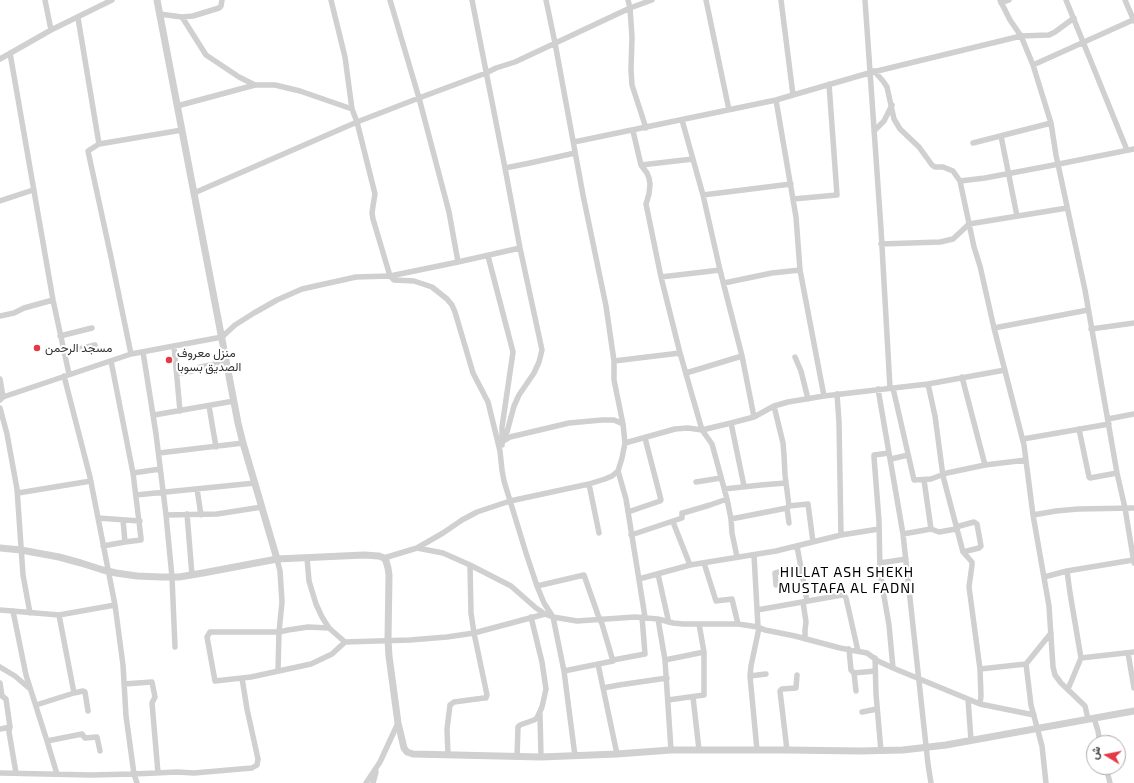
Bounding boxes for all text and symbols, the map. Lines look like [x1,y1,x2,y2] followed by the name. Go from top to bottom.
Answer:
[45,341,112,355] place label: مسجد الرحمن
[32,343,42,353] marker: مسجد الرحمن
[177,346,241,374] place label: منزل معروف الصديق بسوبا
[164,355,174,365] marker: منزل معروف الصديق بسوبا
[778,564,916,596] district label: HILLAT ASH SHEKH MUSTAFA AL FADNI
[1086,735,1126,775] north arrow
[1087,745,1102,761] text: ش

